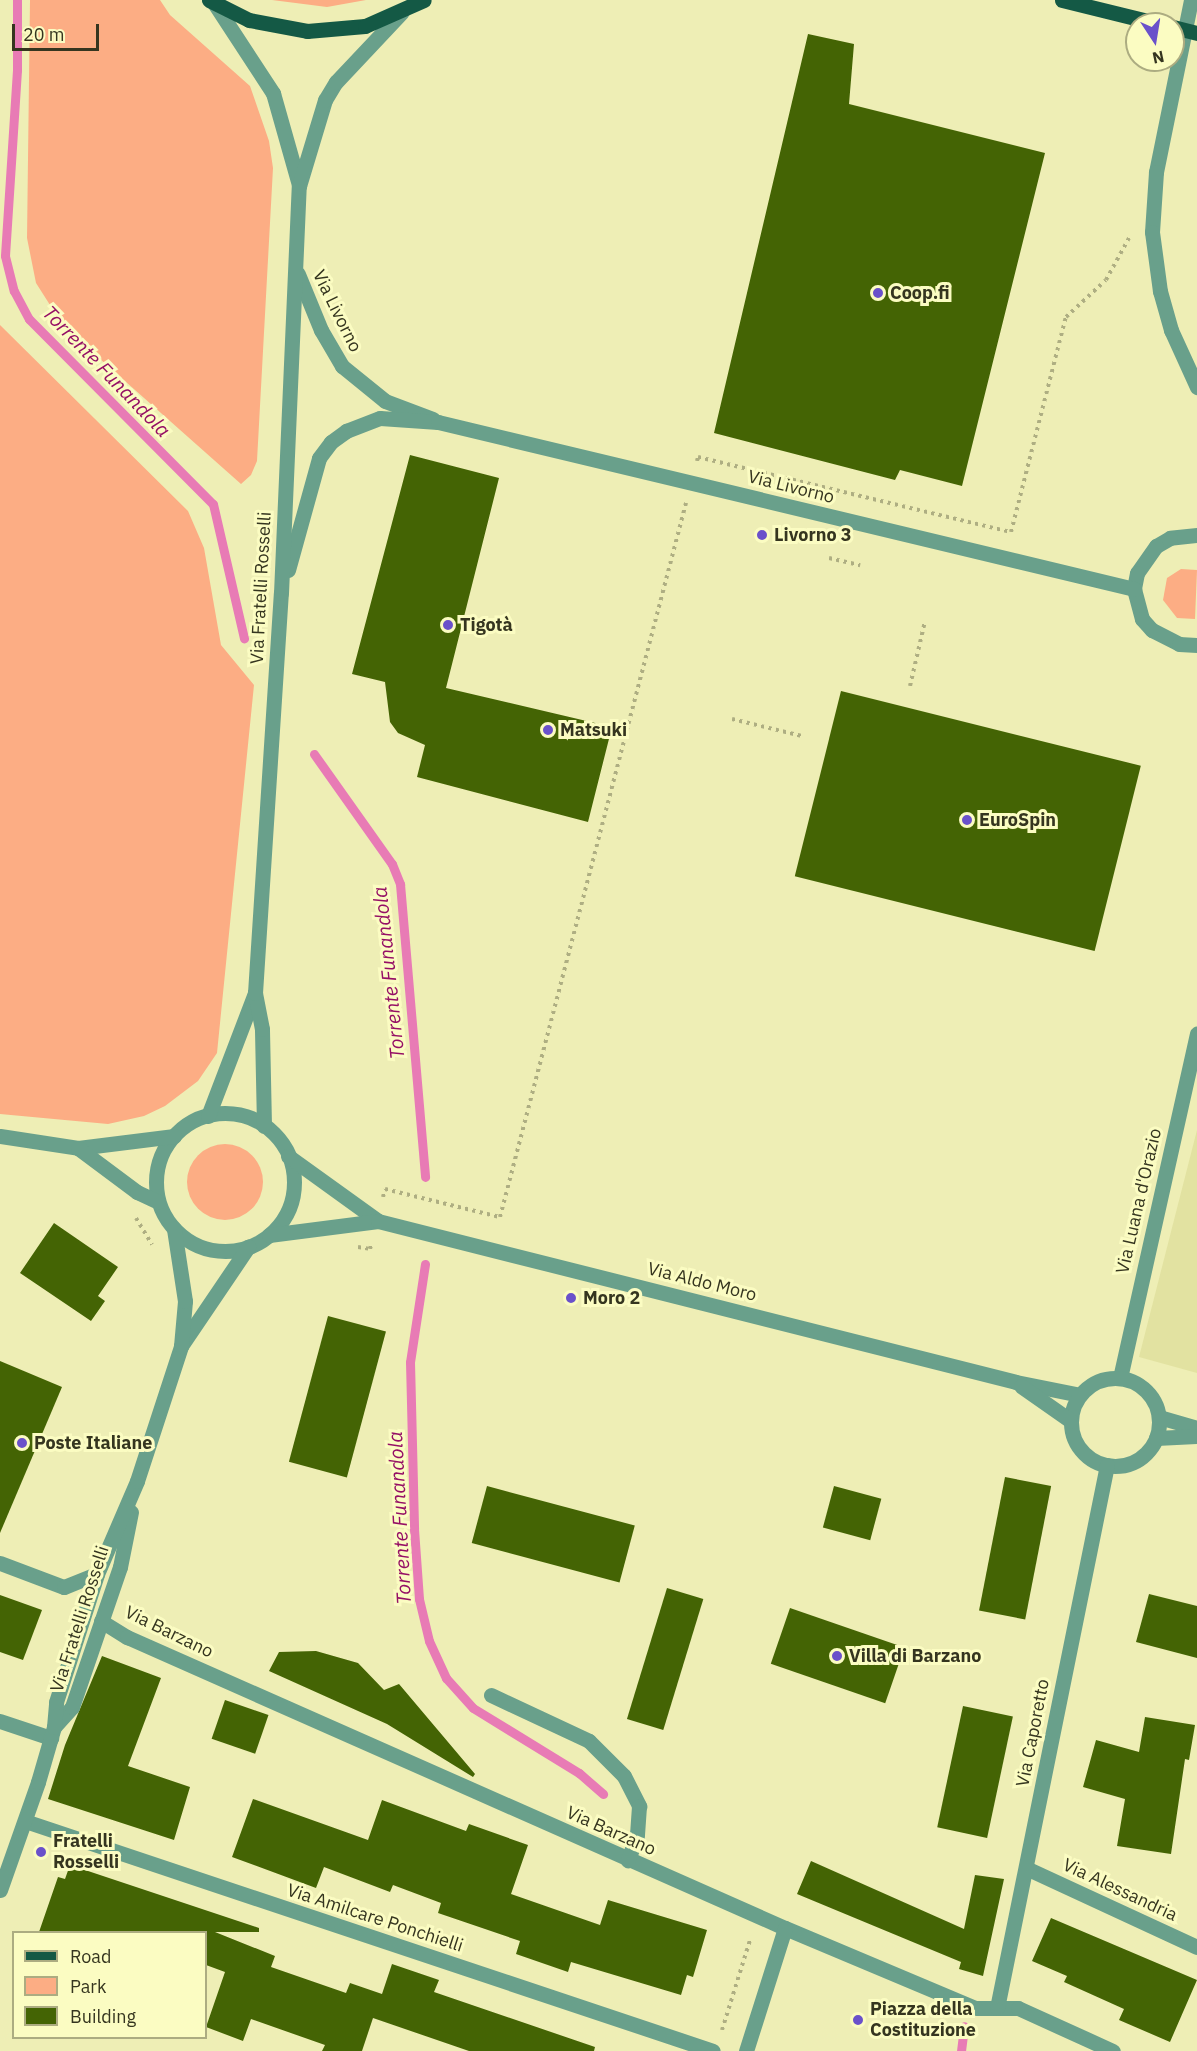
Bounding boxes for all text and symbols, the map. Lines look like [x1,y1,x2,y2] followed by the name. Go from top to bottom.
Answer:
[15,12,102,50] scale bar
[1125,12,1185,72] north arrow
[23,23,65,46] text: 20 m
[1151,47,1166,69] text: N
[308,266,366,356] street label: Via Livorno
[890,282,950,304] place label: Coop.fi
[871,286,885,300] marker: Coop.fi
[38,300,176,442] water label: Torrente Funandola
[745,466,837,508] street label: Via Livorno
[246,511,276,665] street label: Via Fratelli Rosselli
[774,524,852,546] place label: Livorno 3
[755,528,769,542] marker: Livorno 3
[460,614,513,636] place label: Tigotà
[441,618,455,632] marker: Tigotà
[560,719,627,741] place label: Matsuki
[541,723,555,737] marker: Matsuki
[979,809,1056,831] place label: EuroSpin
[960,813,974,827] marker: EuroSpin
[367,885,409,1061] water label: Torrente Funandola
[1112,1126,1166,1276] street label: Via Luana d'Orazio
[645,1258,759,1306] street label: Via Aldo Moro
[583,1287,640,1309] place label: Moro 2
[564,1291,578,1305] marker: Moro 2
[382,1431,416,1605] water label: Torrente Funandola
[34,1432,152,1454] place label: Poste Italiane
[15,1436,29,1450] marker: Poste Italiane
[46,1543,114,1695] street label: Via Fratelli Rosselli
[121,1601,217,1663] street label: Via Barzano
[849,1645,981,1667] place label: Villa di Barzano
[830,1649,844,1663] marker: Villa di Barzano
[1012,1677,1054,1789] street label: Via Caporetto
[563,1802,659,1860] street label: Via Barzano
[53,1831,119,1874] place label: Fratelli Rosselli
[34,1845,48,1859] marker: Fratelli Rosselli
[1059,1854,1181,1926] street label: Via Alessandria
[284,1879,466,1957] street label: Via Amilcare Ponchielli
[12,1931,207,2039] legend
[70,1945,111,1968] text: Road
[70,1975,106,1998] text: Park
[870,1999,976,2042] place label: Piazza della Costituzione
[70,2005,136,2028] text: Building
[851,2013,865,2027] marker: Piazza della Costituzione

